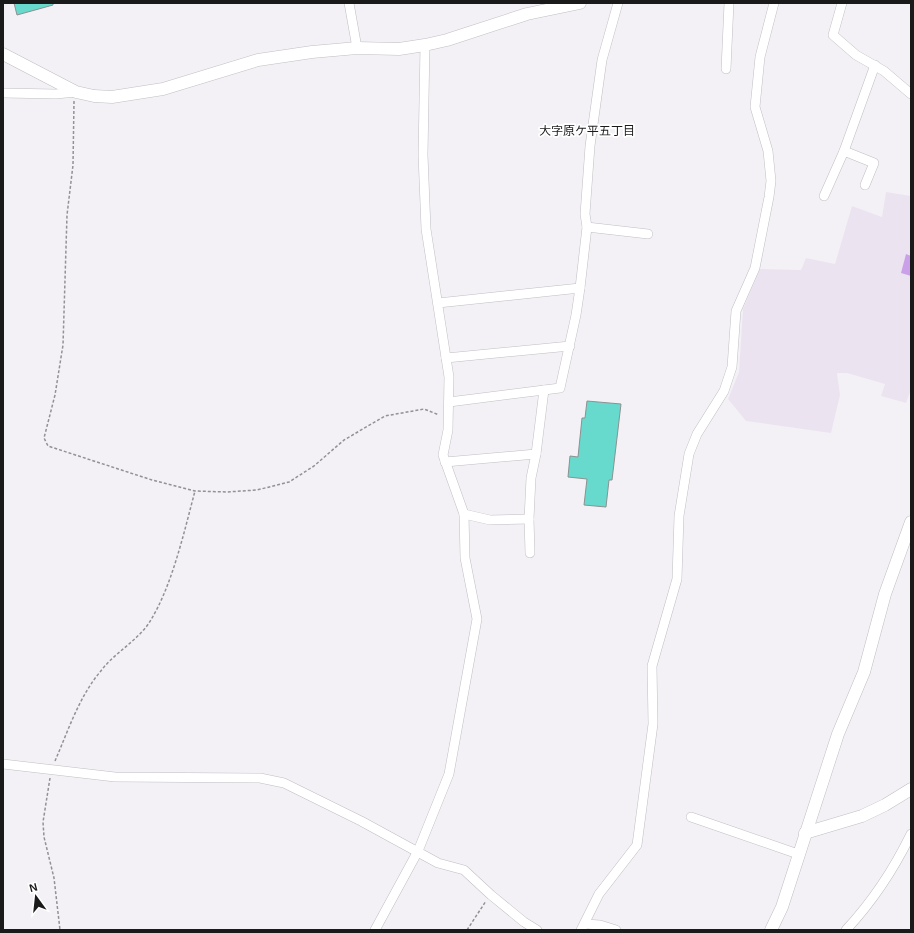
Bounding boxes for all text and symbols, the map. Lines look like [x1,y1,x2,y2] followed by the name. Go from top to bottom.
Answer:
[539,124,635,138] district label: 大字原ケ平五丁目
[16,877,56,917] north arrow
[28,881,39,894] text: N

